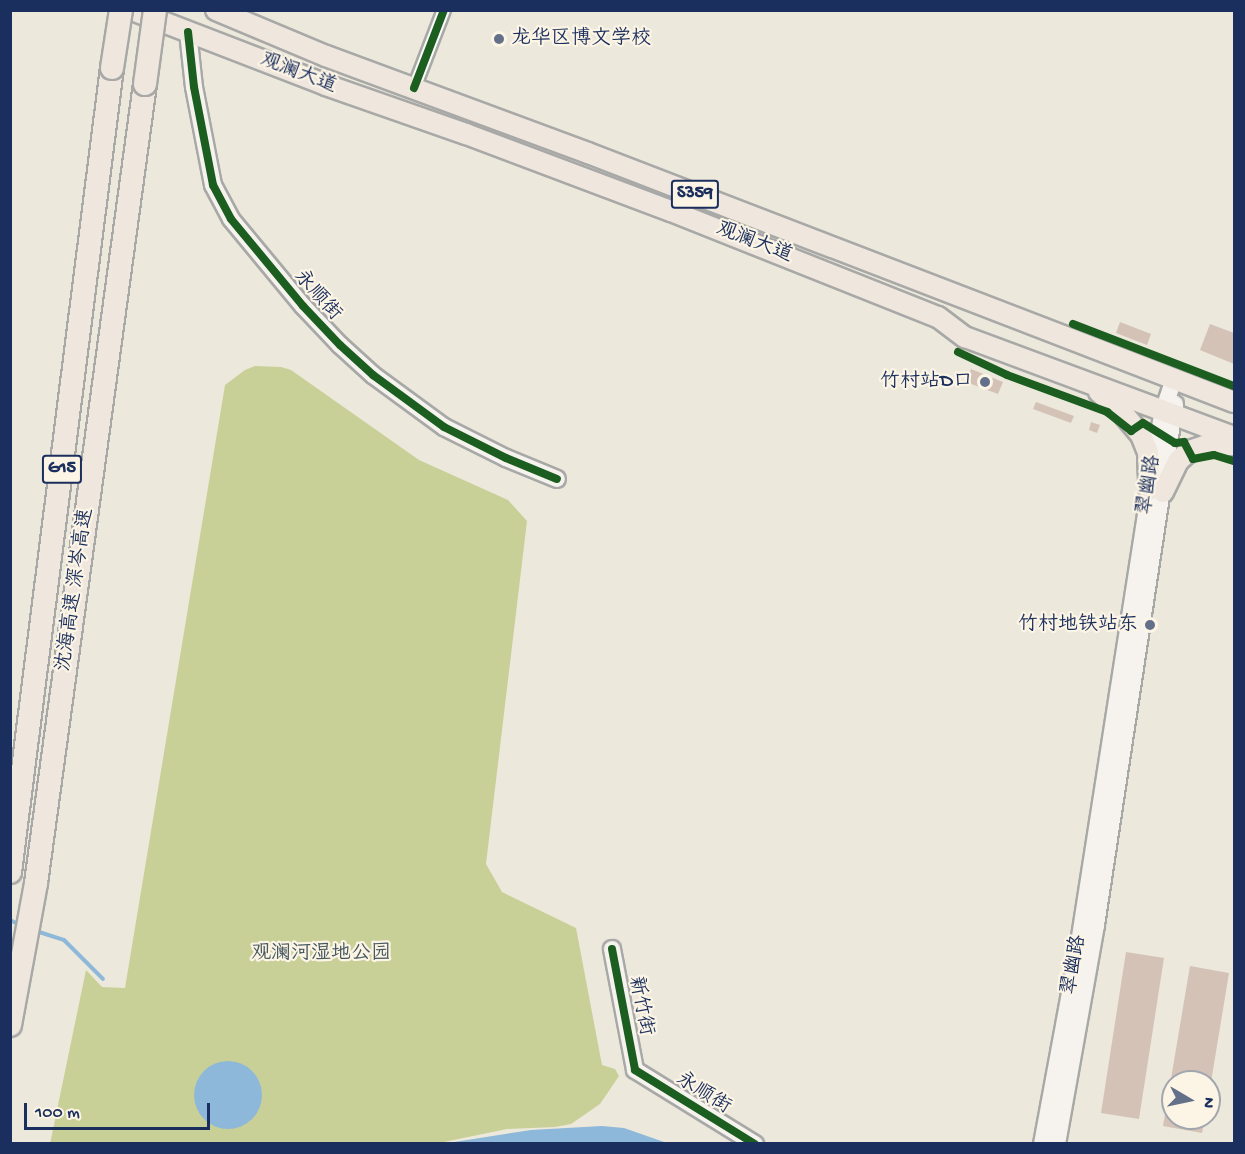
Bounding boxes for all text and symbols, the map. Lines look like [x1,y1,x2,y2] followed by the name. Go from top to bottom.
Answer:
[511,27,651,51] place label: 龙华区博文学校
[492,32,506,46] marker: 龙华区博文学校
[256,48,340,100] street label: 观澜大道
[670,179,720,209] road number: S359
[712,217,796,269] street label: 观澜大道
[288,266,346,326] street label: 永顺街
[880,370,973,394] place label: 竹村站D口
[978,375,992,389] marker: 竹村站D口
[1133,453,1167,517] street label: 翠幽路
[41,454,83,484] road number: G15
[53,507,99,673] street label: 沈海高速 深岑高速
[1018,613,1138,637] place label: 竹村地铁站东
[1143,618,1157,632] marker: 竹村地铁站东
[1058,933,1092,997] street label: 翠幽路
[251,942,391,966] park label: 观澜河湿地公园
[622,974,658,1038] street label: 新竹街
[671,1068,735,1120] street label: 永顺街
[1161,1070,1221,1130] north arrow
[27,1091,213,1129] scale bar
[1197,1096,1217,1109] text: N
[35,1103,80,1124] text: 100 m

